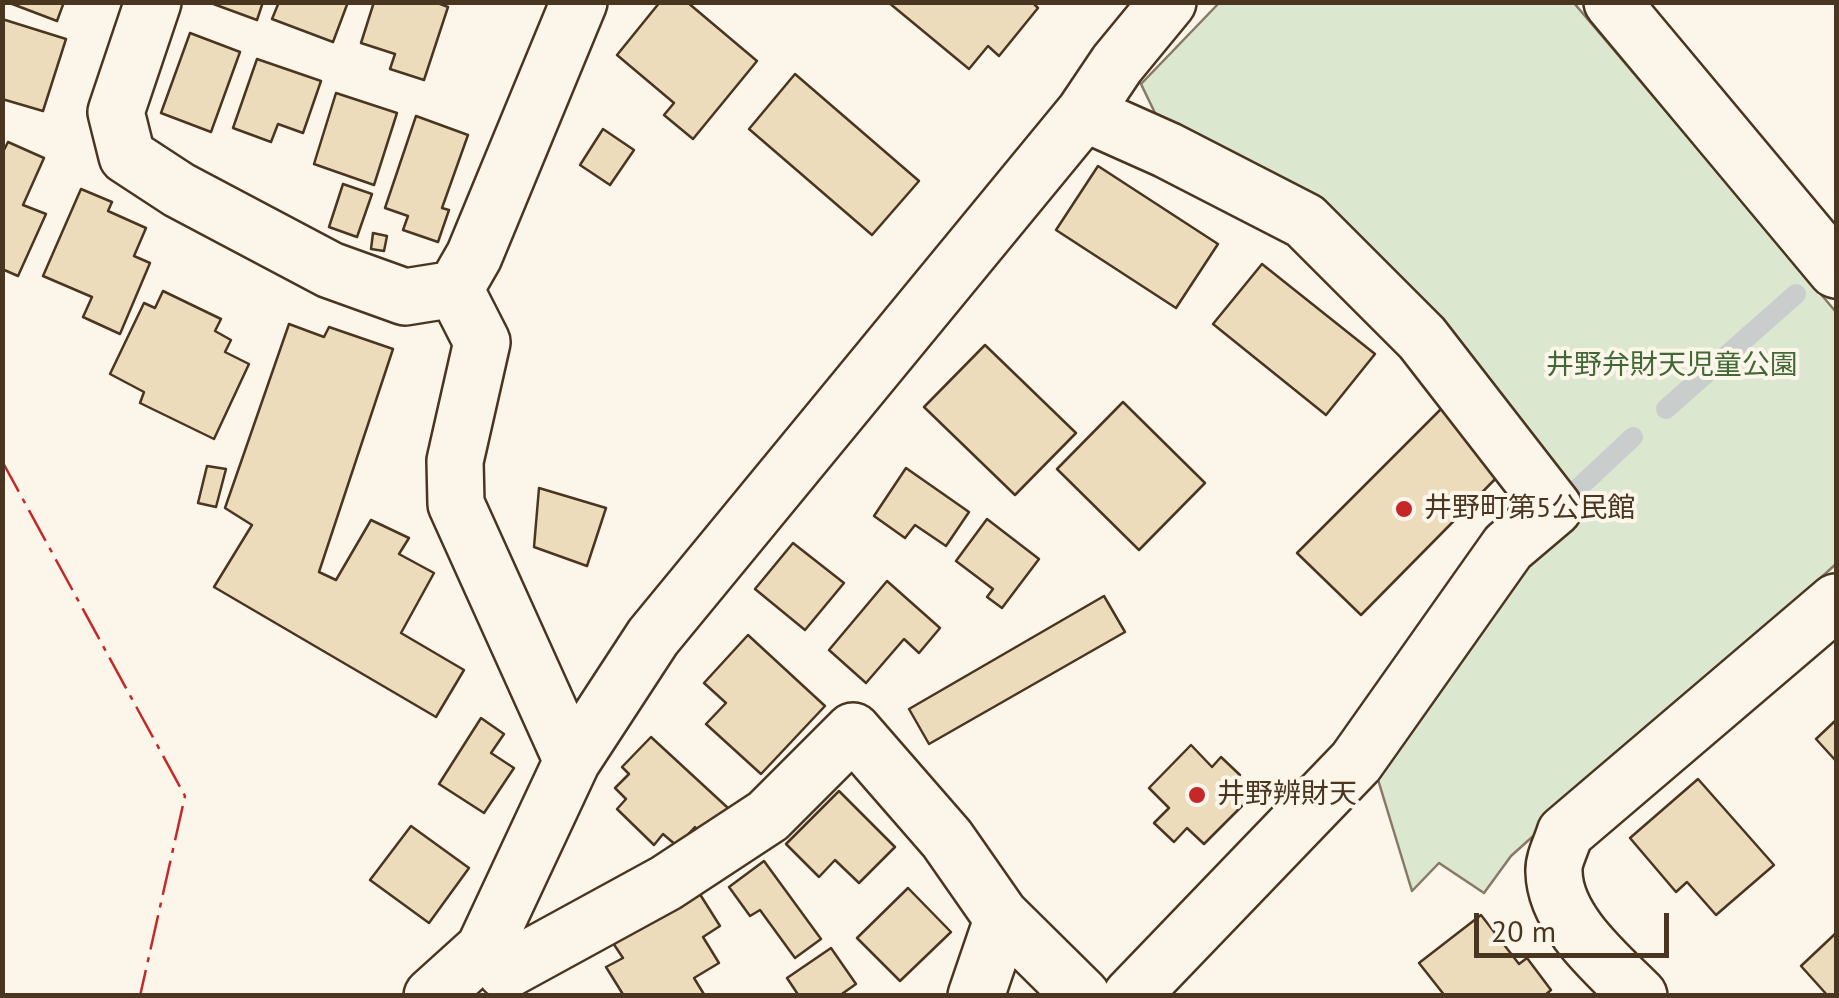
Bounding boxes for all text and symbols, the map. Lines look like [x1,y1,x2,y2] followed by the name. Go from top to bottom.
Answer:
[1546,349,1798,383] park label: 井野弁財天児童公園
[1424,492,1635,526] place label: 井野町第5公民館
[1393,498,1415,520] marker: 井野町第5公民館
[1217,778,1357,812] place label: 井野辨財天
[1186,784,1208,806] marker: 井野辨財天
[1479,893,1674,955] scale bar
[1491,911,1556,950] text: 20 m

